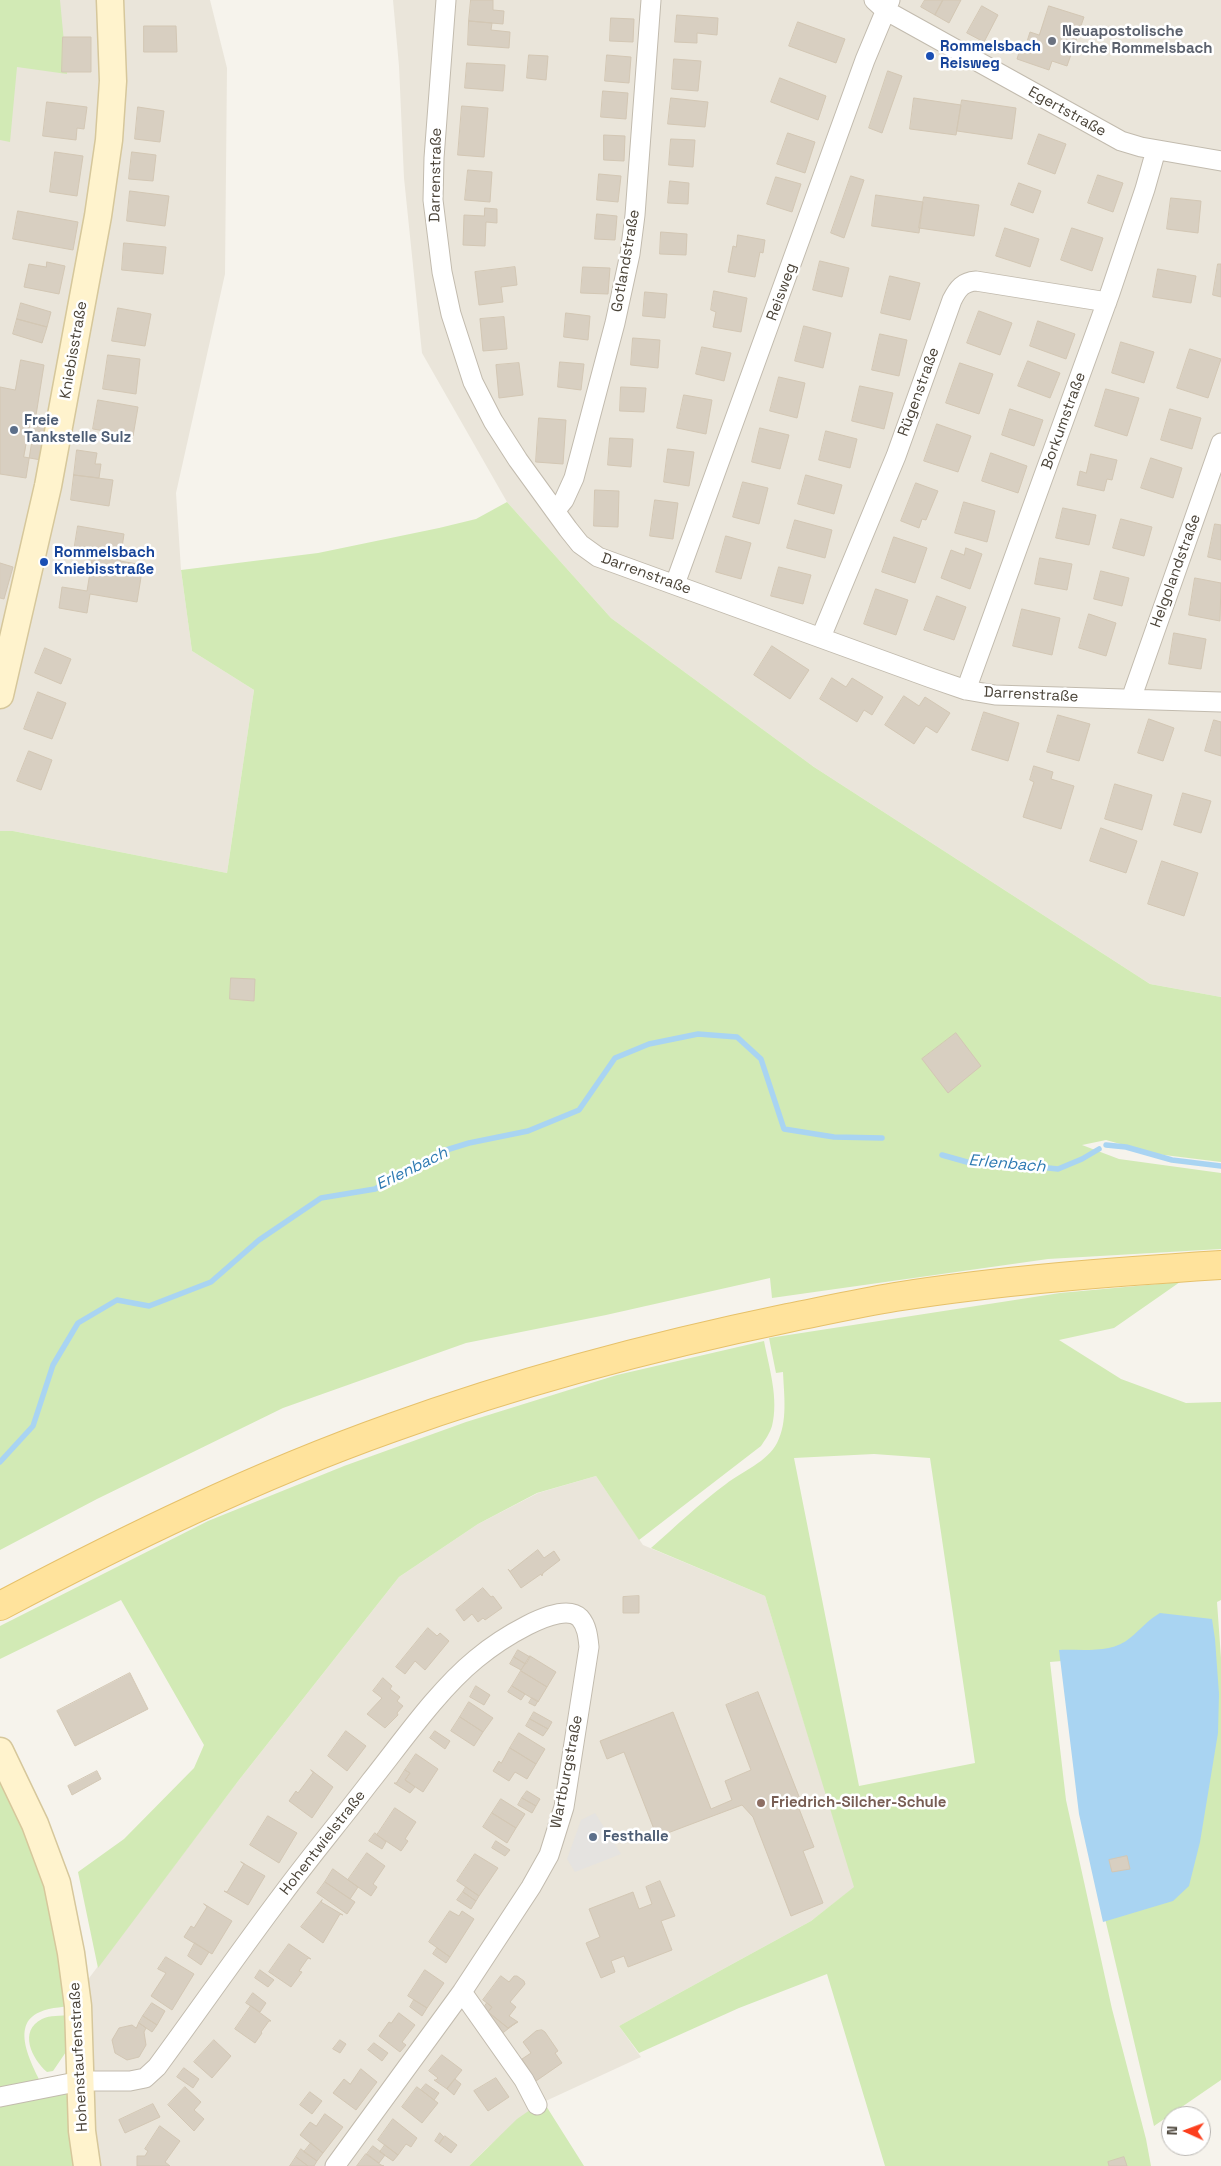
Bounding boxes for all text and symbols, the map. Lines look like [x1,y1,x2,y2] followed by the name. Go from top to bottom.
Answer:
[1062,23,1212,58] place label: Neuapostolische Kirche Rommelsbach
[1046,35,1058,47] marker: Neuapostolische Kirche Rommelsbach
[940,38,1041,73] place label: Rommelsbach Reisweg
[924,50,936,62] marker: Rommelsbach Reisweg
[1025,83,1109,141] street label: Egertstraße
[426,128,446,222] street label: Darrenstraße
[608,208,644,314] street label: Gotlandstraße
[763,261,801,323] street label: Reisweg
[57,300,91,400] street label: Kniebisstraße
[895,345,943,439] street label: Rügenstraße
[1038,370,1090,472] street label: Borkumstraße
[24,412,131,447] place label: Freie Tankstelle Sulz
[8,424,20,436] marker: Freie Tankstelle Sulz
[1147,512,1205,630] street label: Helgolandstraße
[54,544,155,579] place label: Rommelsbach Kniebisstraße
[598,549,694,599] street label: Darrenstraße
[38,556,50,568] marker: Rommelsbach Kniebisstraße
[983,684,1079,706] street label: Darrenstraße
[373,1144,451,1194] water label: Erlenbach
[968,1151,1046,1177] water label: Erlenbach
[547,1714,587,1830] street label: Wartburgstraße
[276,1787,370,1899] street label: Hohentwielstraße
[771,1794,946,1812] place label: Friedrich-Silcher-Schule
[755,1797,767,1809] marker: Friedrich-Silcher-Schule
[603,1828,669,1846] place label: Festhalle
[587,1831,599,1843] marker: Festhalle
[66,1982,92,2132] street label: Hohenstaufenstraße
[1161,2106,1211,2156] north arrow
[1163,2126,1181,2136] text: N

